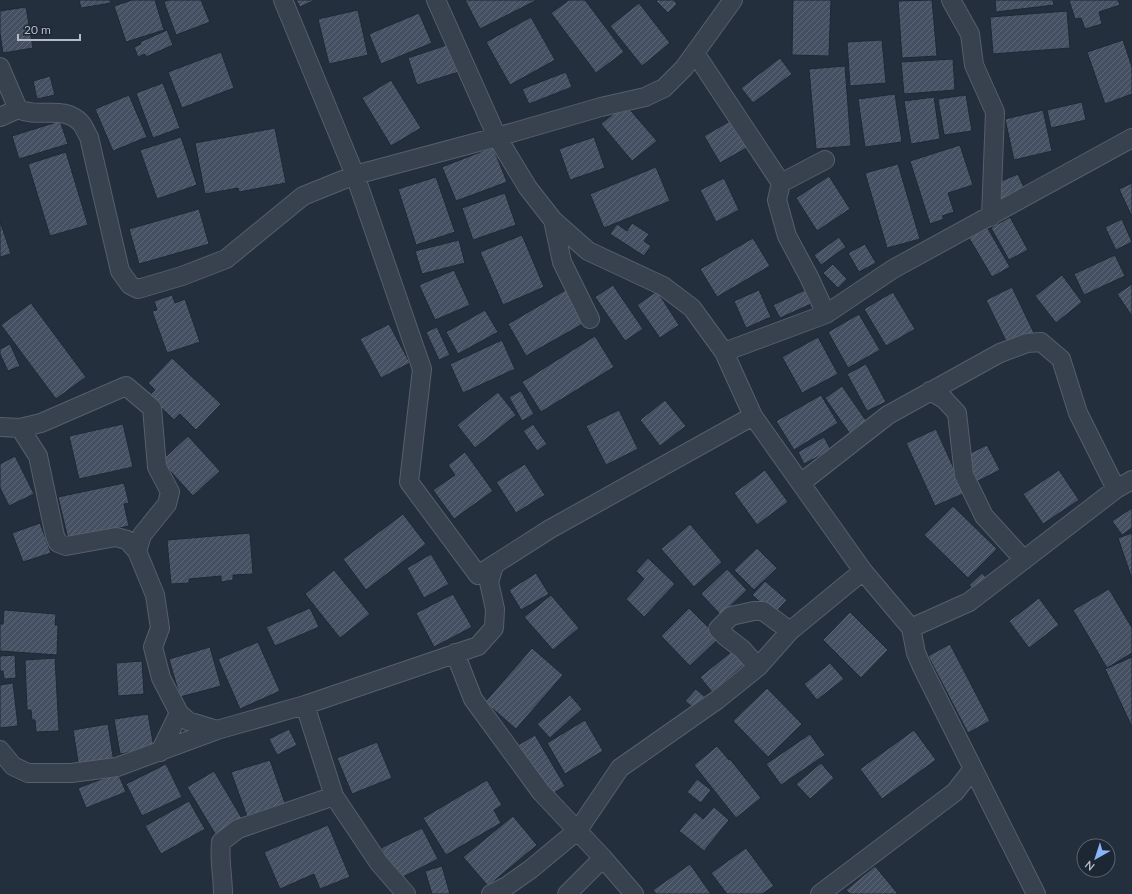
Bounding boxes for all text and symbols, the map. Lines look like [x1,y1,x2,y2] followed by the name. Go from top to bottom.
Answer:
[18,16,80,42] scale bar
[24,22,51,37] text: 20 m
[1076,838,1116,878] north arrow
[1082,858,1097,874] text: N

